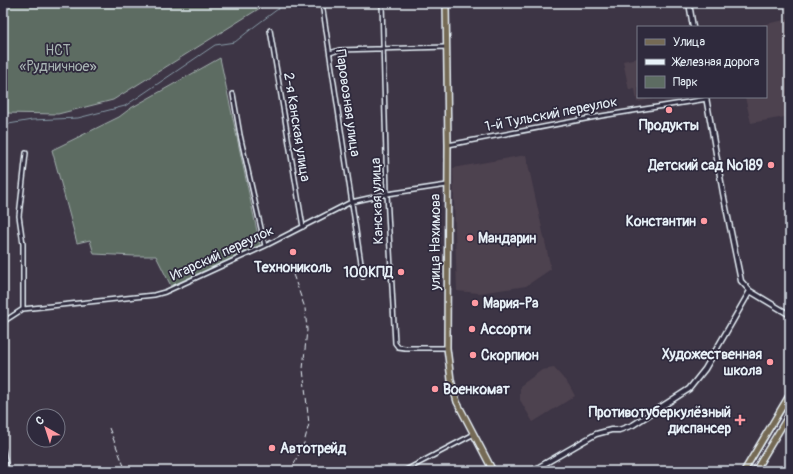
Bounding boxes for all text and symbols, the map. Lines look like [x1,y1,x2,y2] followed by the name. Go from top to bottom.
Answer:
[637,26,767,98] legend
[673,35,705,50] text: Улица
[19,42,97,75] park label: НСТ «Рудничное»
[332,48,364,158] street label: Паровозная улица
[671,55,760,70] text: Железная дорога
[280,71,314,183] street label: 2-я Канская улица
[673,75,698,90] text: Парк
[483,93,619,135] street label: 1-й Тульский переулок
[664,105,674,115] marker: Продукты
[639,117,699,134] place label: Продукты
[367,157,387,245] street label: Канская улица
[648,157,763,174] place label: Детский сад №189
[766,160,776,170] marker: Детский сад №189
[427,194,444,291] street label: улица Нахимова
[626,213,696,230] place label: Константин
[699,216,709,226] marker: Константин
[168,222,276,284] street label: Игарский переулок
[478,230,536,247] place label: Мандарин
[465,233,475,243] marker: Мандарин
[288,247,298,257] marker: Технониколь
[253,259,332,276] place label: Технониколь
[344,264,394,281] place label: 100КПД
[396,267,406,277] marker: 100КПД
[483,295,539,312] place label: Мария-Ра
[470,298,480,308] marker: Мария-Ра
[480,321,531,338] place label: Ассорти
[467,324,477,334] marker: Ассорти
[662,346,762,379] place label: Художественная школа
[481,347,539,364] place label: Скорпион
[468,350,478,360] marker: Скорпион
[765,357,775,367] marker: Художественная школа
[443,381,511,398] place label: Военкомат
[430,384,440,394] marker: Военкомат
[589,404,731,437] place label: Противотуберкулёзный диспансер
[26,408,66,448] north arrow
[33,413,47,428] text: С
[734,414,746,426] marker: Противотуберкулёзный диспансер
[280,440,347,457] place label: Автотрейд
[267,443,277,453] marker: Автотрейд

